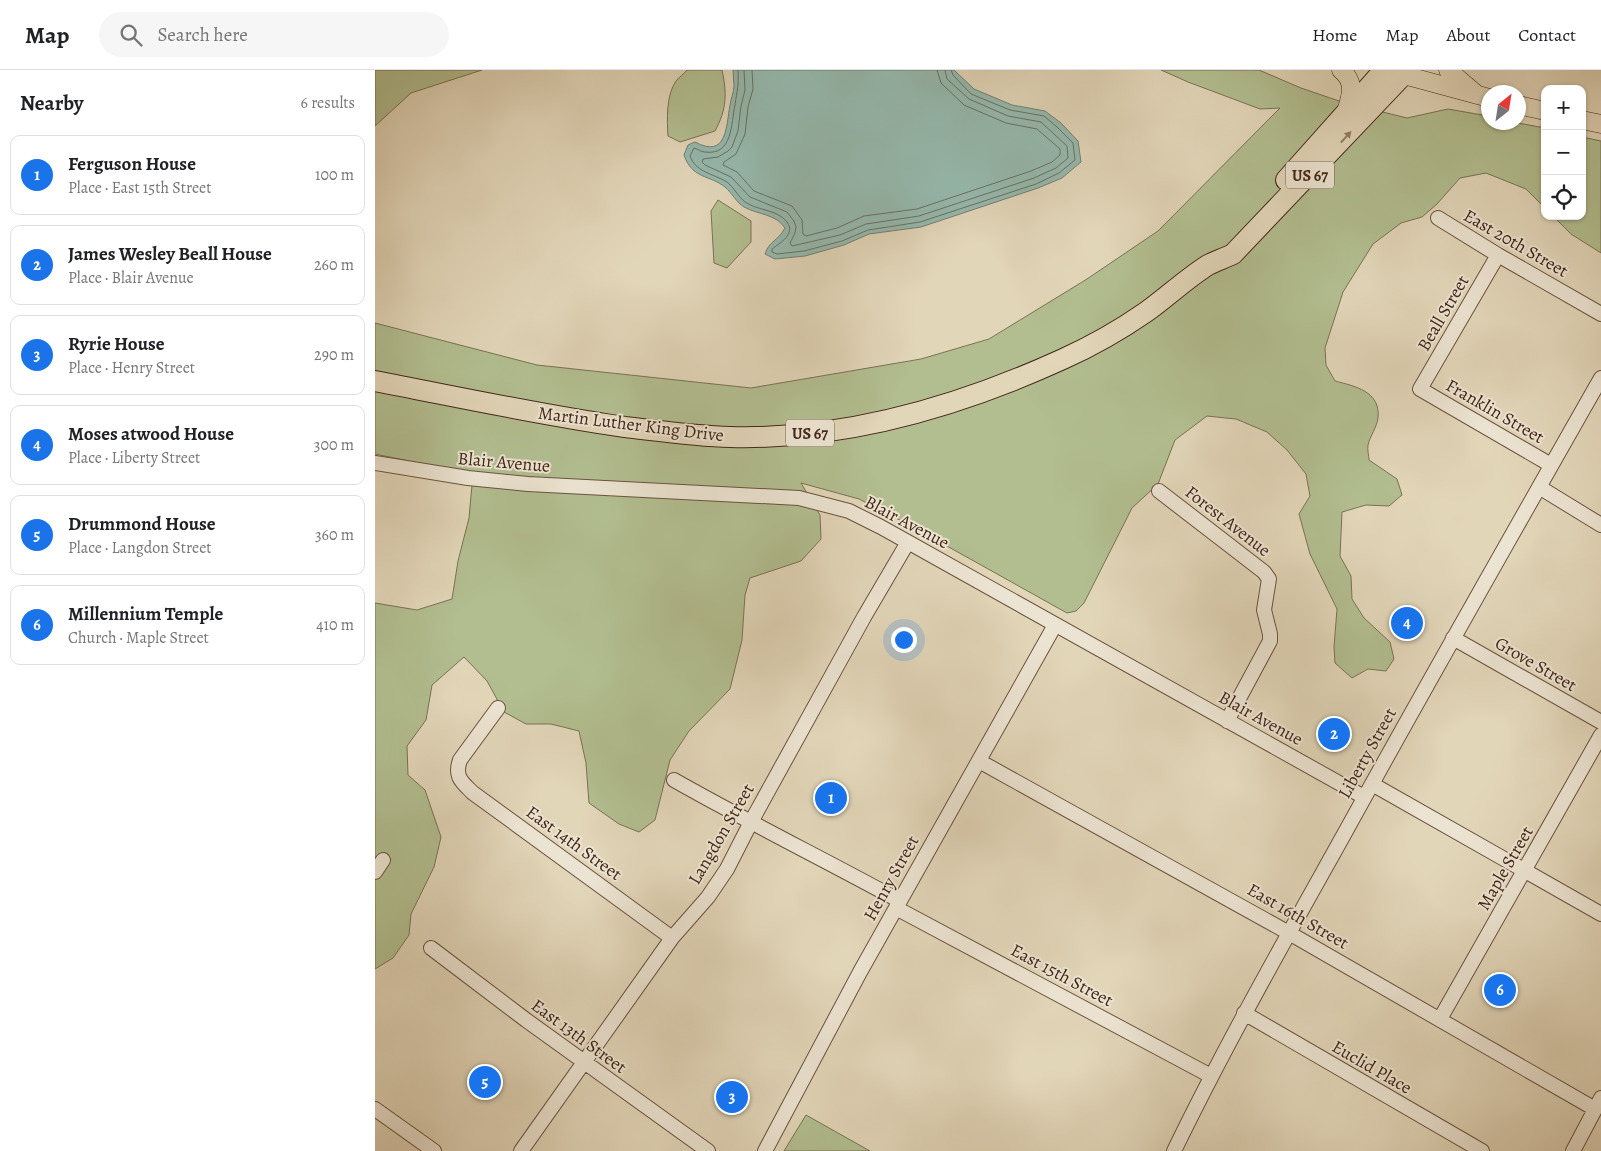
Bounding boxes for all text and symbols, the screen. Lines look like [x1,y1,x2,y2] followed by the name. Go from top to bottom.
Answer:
[99,12,449,57] search box
[25,19,69,51] text: Map
[117,21,145,49] icon: search
[157,22,248,48] text: Search here
[1312,23,1357,47] text: Home
[1385,23,1418,47] text: Map
[1446,23,1490,47] text: About
[1518,23,1576,47] text: Contact
[1481,85,1526,130] north arrow
[1541,85,1586,220] map controls
[1541,85,1586,130] button: +
[20,89,83,117] text: Nearby
[301,92,355,114] text: 6 results
[1541,130,1586,175] button: −
[1340,131,1352,143] one-way arrow
[68,151,196,177] text: Ferguson House
[1286,162,1334,188] road number: US 67
[34,164,40,186] text: 1
[315,164,354,186] text: 100 m
[1541,175,1586,220] button: locate
[68,177,212,199] text: Place · East 15th Street
[1459,203,1573,283] street label: East 20th Street
[68,241,272,267] text: James Wesley Beall House
[33,254,41,276] text: 2
[314,254,354,276] text: 260 m
[68,267,194,289] text: Place · Blair Avenue
[1412,271,1474,355] street label: Beall Street
[68,331,165,357] text: Ryrie House
[34,344,40,366] text: 3
[314,344,354,366] text: 290 m
[68,357,195,379] text: Place · Henry Street
[1441,373,1549,449] street label: Franklin Street
[537,401,725,447] street label: Martin Luther King Drive
[786,419,834,446] road number: US 67
[68,421,234,447] text: Moses atwood House
[33,434,41,456] text: 4
[314,434,354,456] text: 300 m
[457,446,551,478] street label: Blair Avenue
[68,447,200,469] text: Place · Liberty Street
[1180,480,1276,562] street label: Forest Avenue
[860,490,954,554] street label: Blair Avenue
[68,511,216,537] text: Drummond House
[34,524,40,546] text: 5
[315,524,354,546] text: 360 m
[68,537,212,559] text: Place · Langdon Street
[68,601,223,627] text: Millennium Temple
[1391,604,1423,642] pin: 4
[33,614,41,636] text: 6
[316,614,354,636] text: 410 m
[68,627,209,649] text: Church · Maple Street
[891,627,917,653] your location
[1491,631,1581,697] street label: Grove Street
[1215,685,1307,751] street label: Blair Avenue
[1332,703,1402,803] street label: Liberty Street
[1318,715,1350,753] pin: 2
[682,779,760,889] street label: Langdon Street
[815,779,847,817] pin: 1
[521,800,627,886] street label: East 14th Street
[1471,822,1539,914] street label: Maple Street
[858,831,924,925] street label: Henry Street
[1243,877,1353,955] street label: East 16th Street
[1007,938,1117,1012] street label: East 15th Street
[1484,971,1516,1009] pin: 6
[526,993,632,1079] street label: East 13th Street
[1328,1034,1416,1100] street label: Euclid Place
[469,1063,501,1101] pin: 5
[716,1078,748,1116] pin: 3

